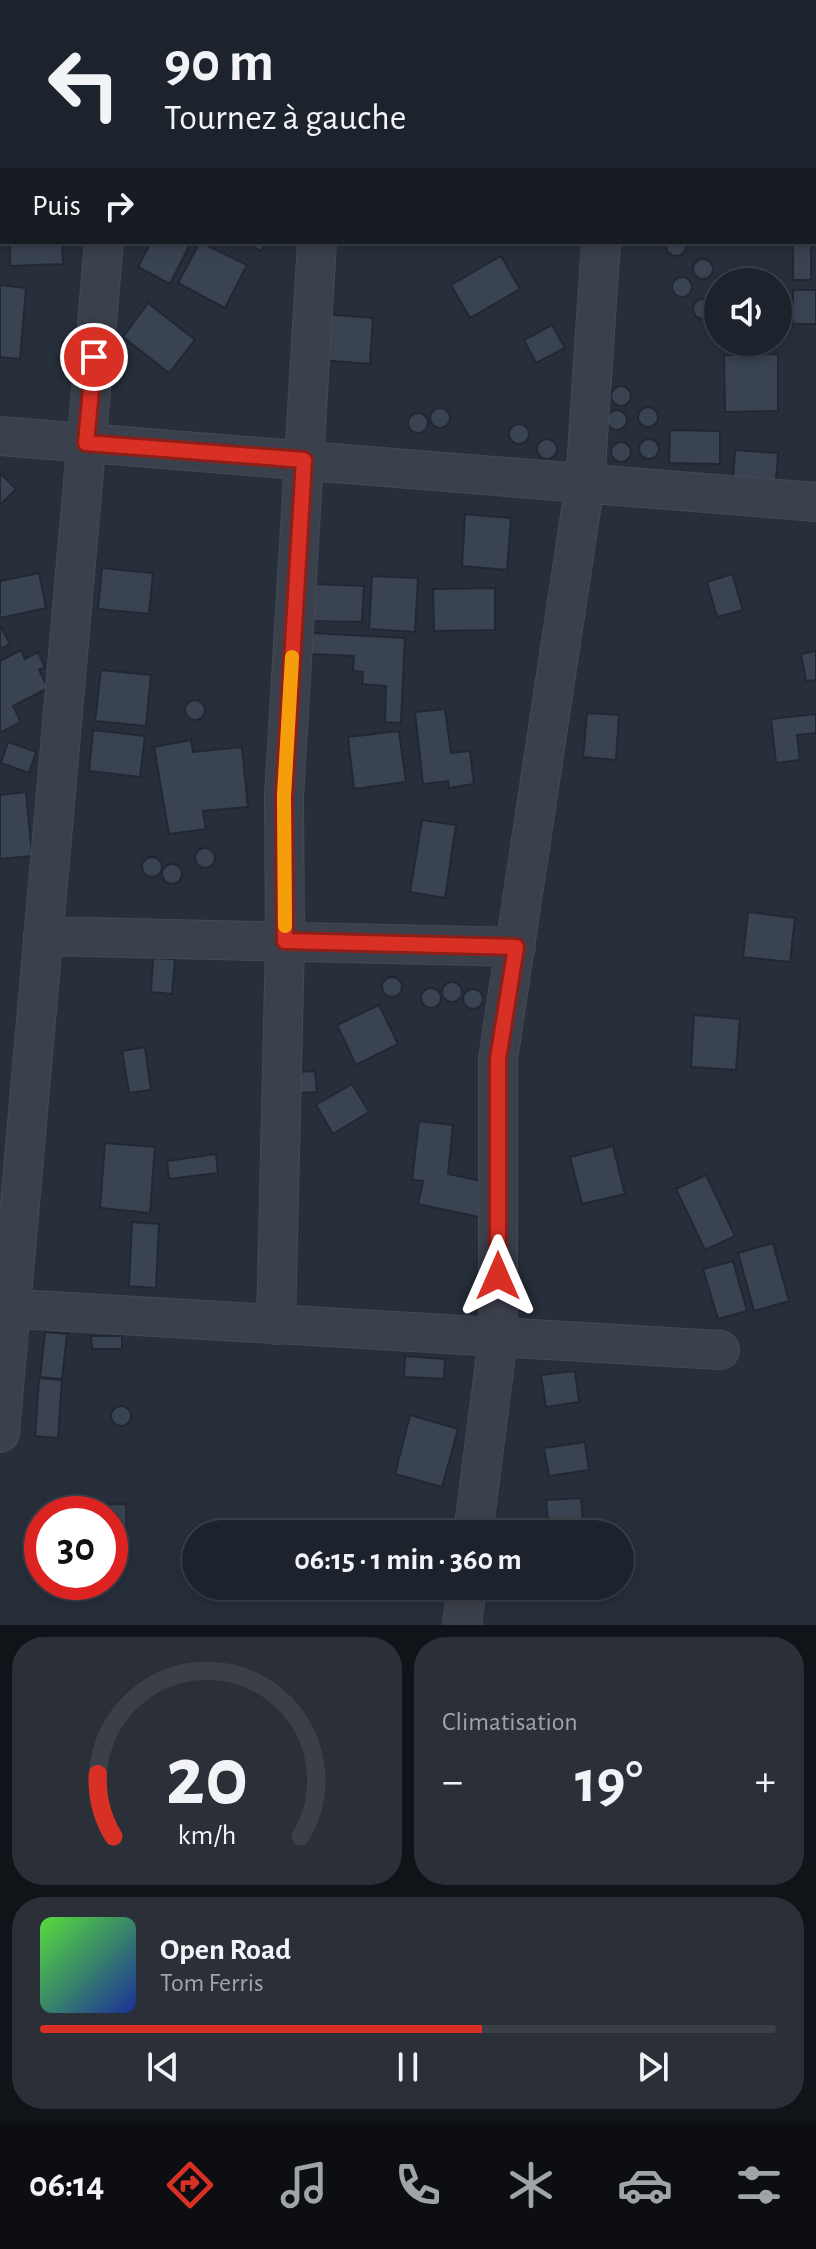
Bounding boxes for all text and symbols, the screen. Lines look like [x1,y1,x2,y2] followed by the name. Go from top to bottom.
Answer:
[32,32,136,136] icon: left
[164,35,274,91] text: 90 m
[164,100,406,136] text: Tournez à gauche
[97,184,141,228] icon: right
[32,191,81,221] text: Puis
[704,268,792,356] map controls
[704,268,792,356] button: sound
[60,323,128,391] pin
[72,335,116,379] icon: arrive
[456,1234,540,1318] position arrow
[24,1496,128,1600] speed limit sign: 30
[294,1545,522,1575] text: 06:15 · 1 min · 360 m
[442,1709,578,1735] text: Climatisation
[166,1736,248,1820] text: 20
[575,1753,643,1813] text: 19°
[442,1760,463,1804] text: −
[755,1760,776,1804] text: +
[178,1821,236,1850] text: km/h
[160,1935,291,1965] text: Open Road
[160,1970,264,1996] text: Tom Ferris
[141,2045,185,2089] icon: previous
[386,2045,430,2089] icon: pause
[631,2045,675,2089] icon: next
[162,2157,218,2213] icon: directions
[276,2157,332,2213] icon: music
[390,2157,446,2213] icon: phone
[503,2157,559,2213] icon: climate
[617,2157,673,2213] icon: car
[731,2157,787,2213] icon: filters
[29,2167,104,2203] text: 06:14

